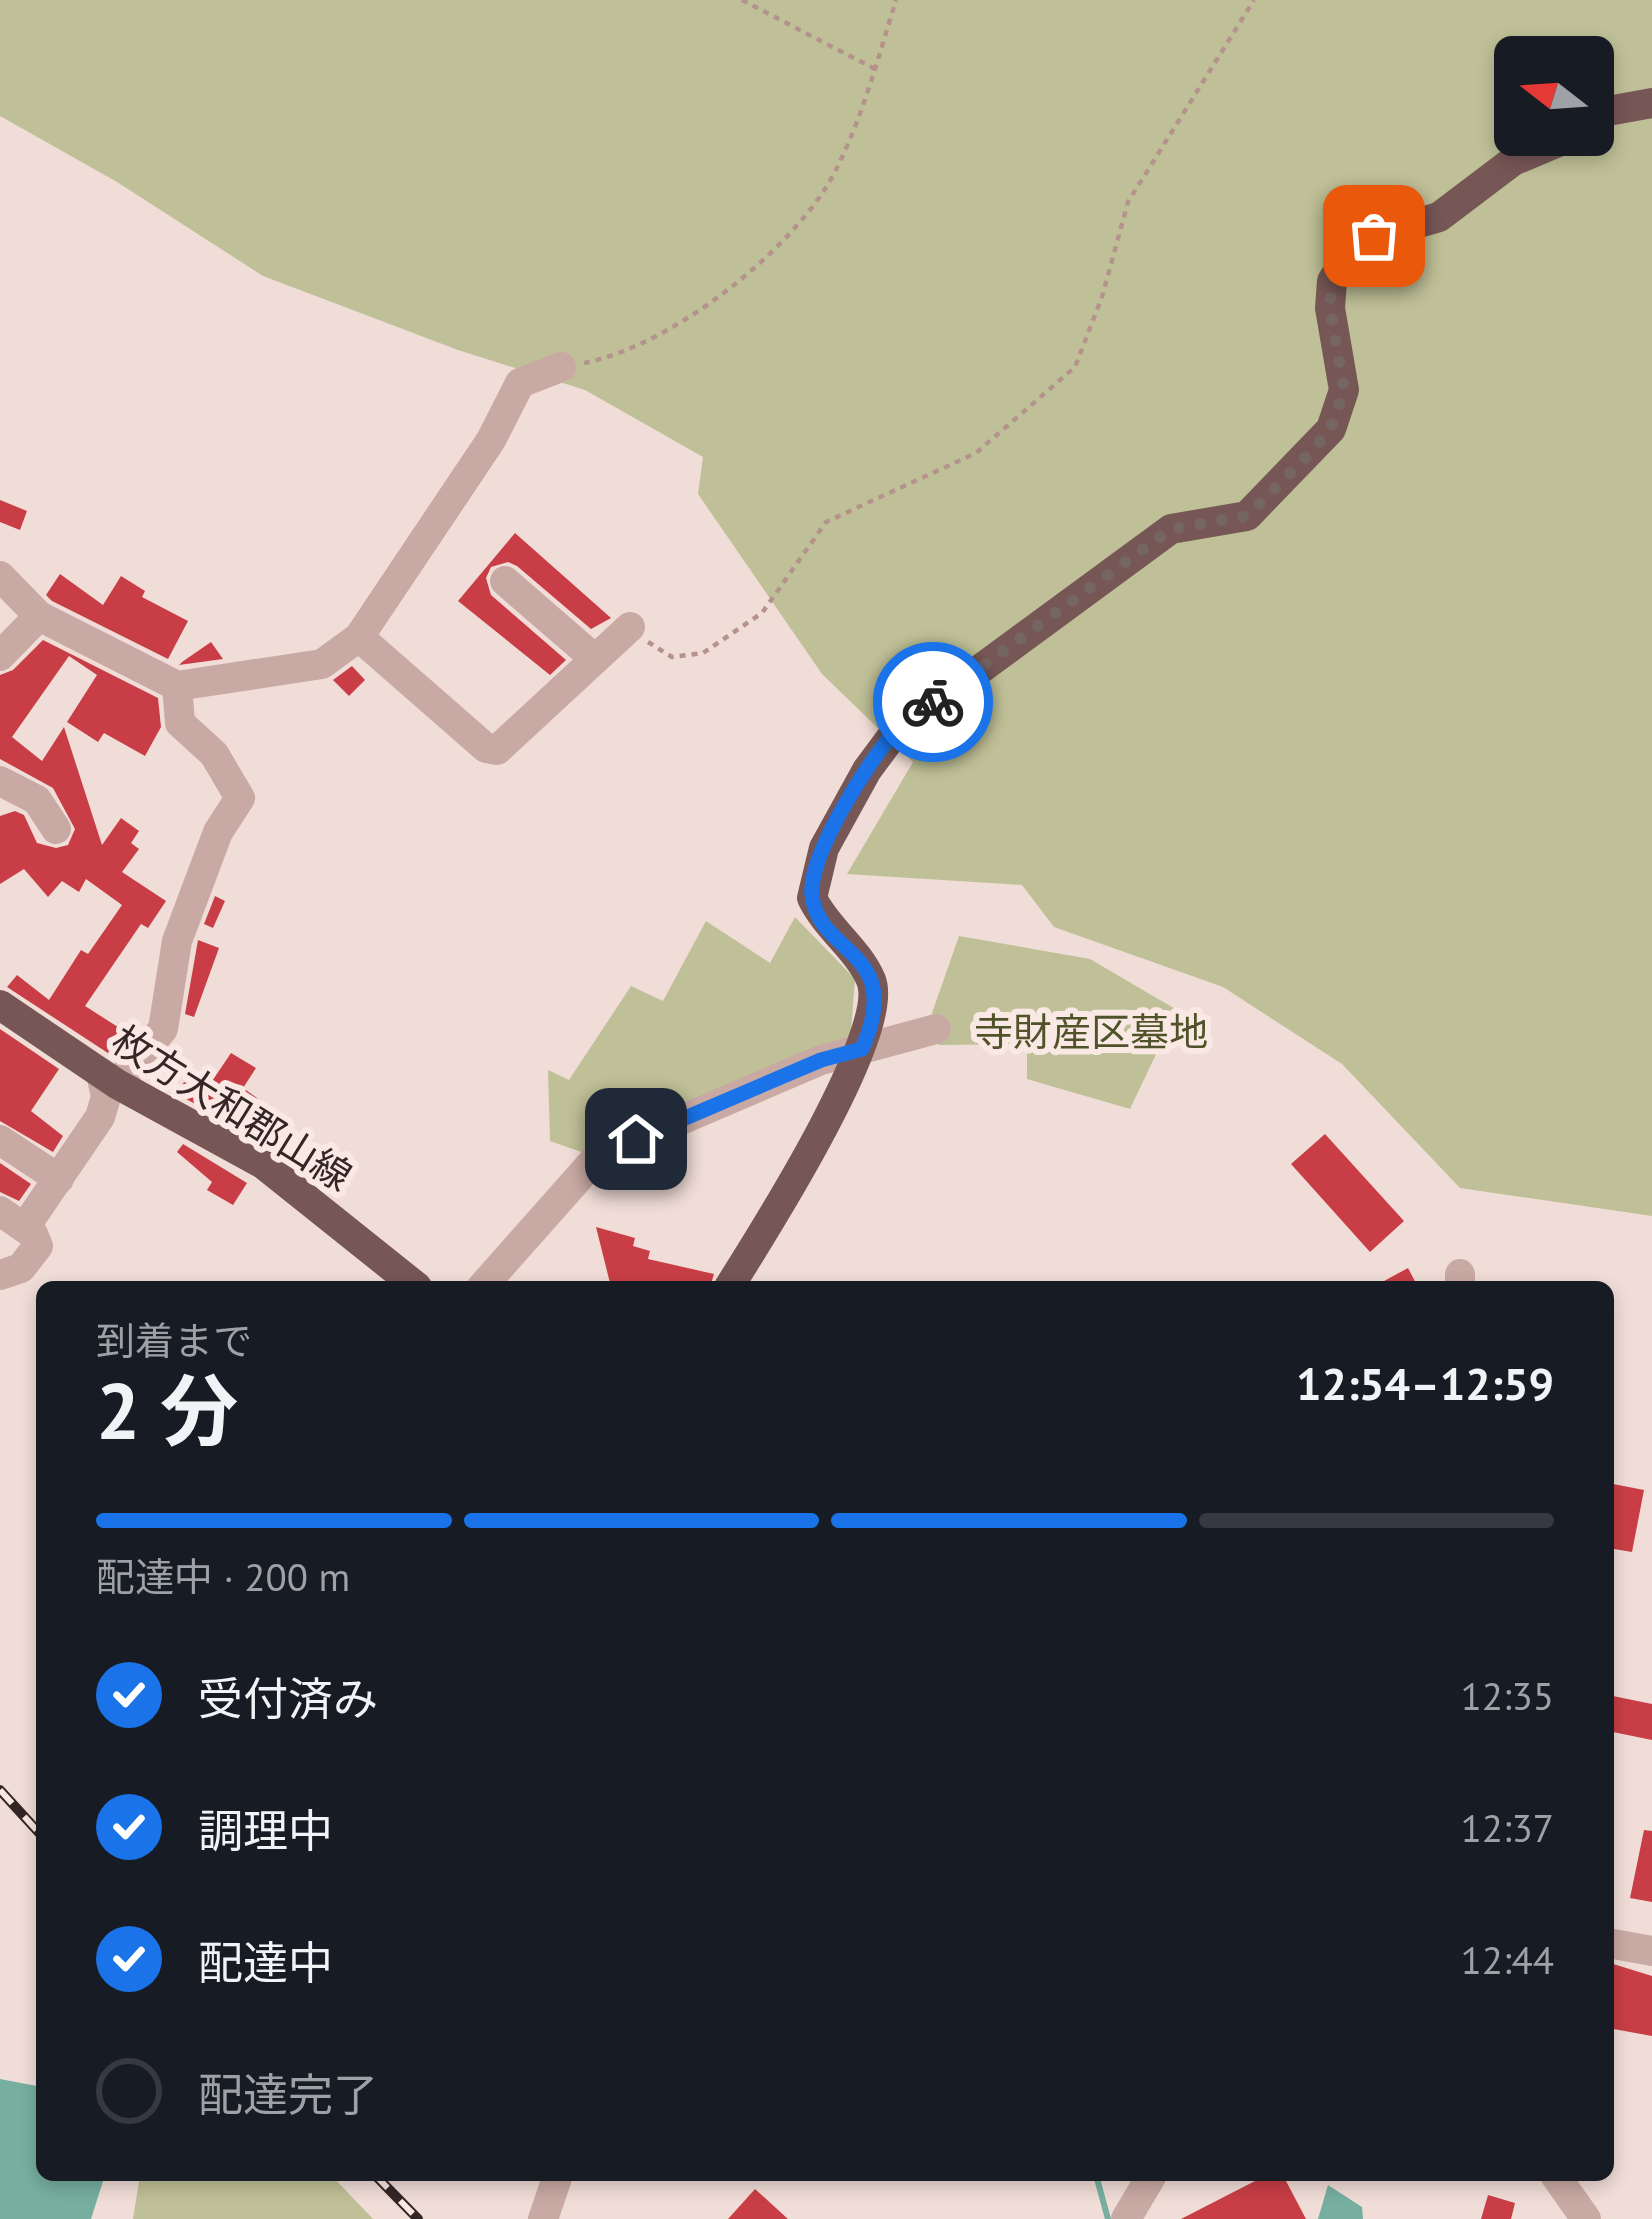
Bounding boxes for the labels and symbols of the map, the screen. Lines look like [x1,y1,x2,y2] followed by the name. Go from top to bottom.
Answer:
[1494,36,1614,156] north arrow
[1323,185,1425,287] pin
[873,642,993,762] courier
[974,1006,1208,1057] park label: 寺財産区墓地
[103,1014,362,1202] street label: 枚方大和郡山線
[585,1088,687,1190] pin

